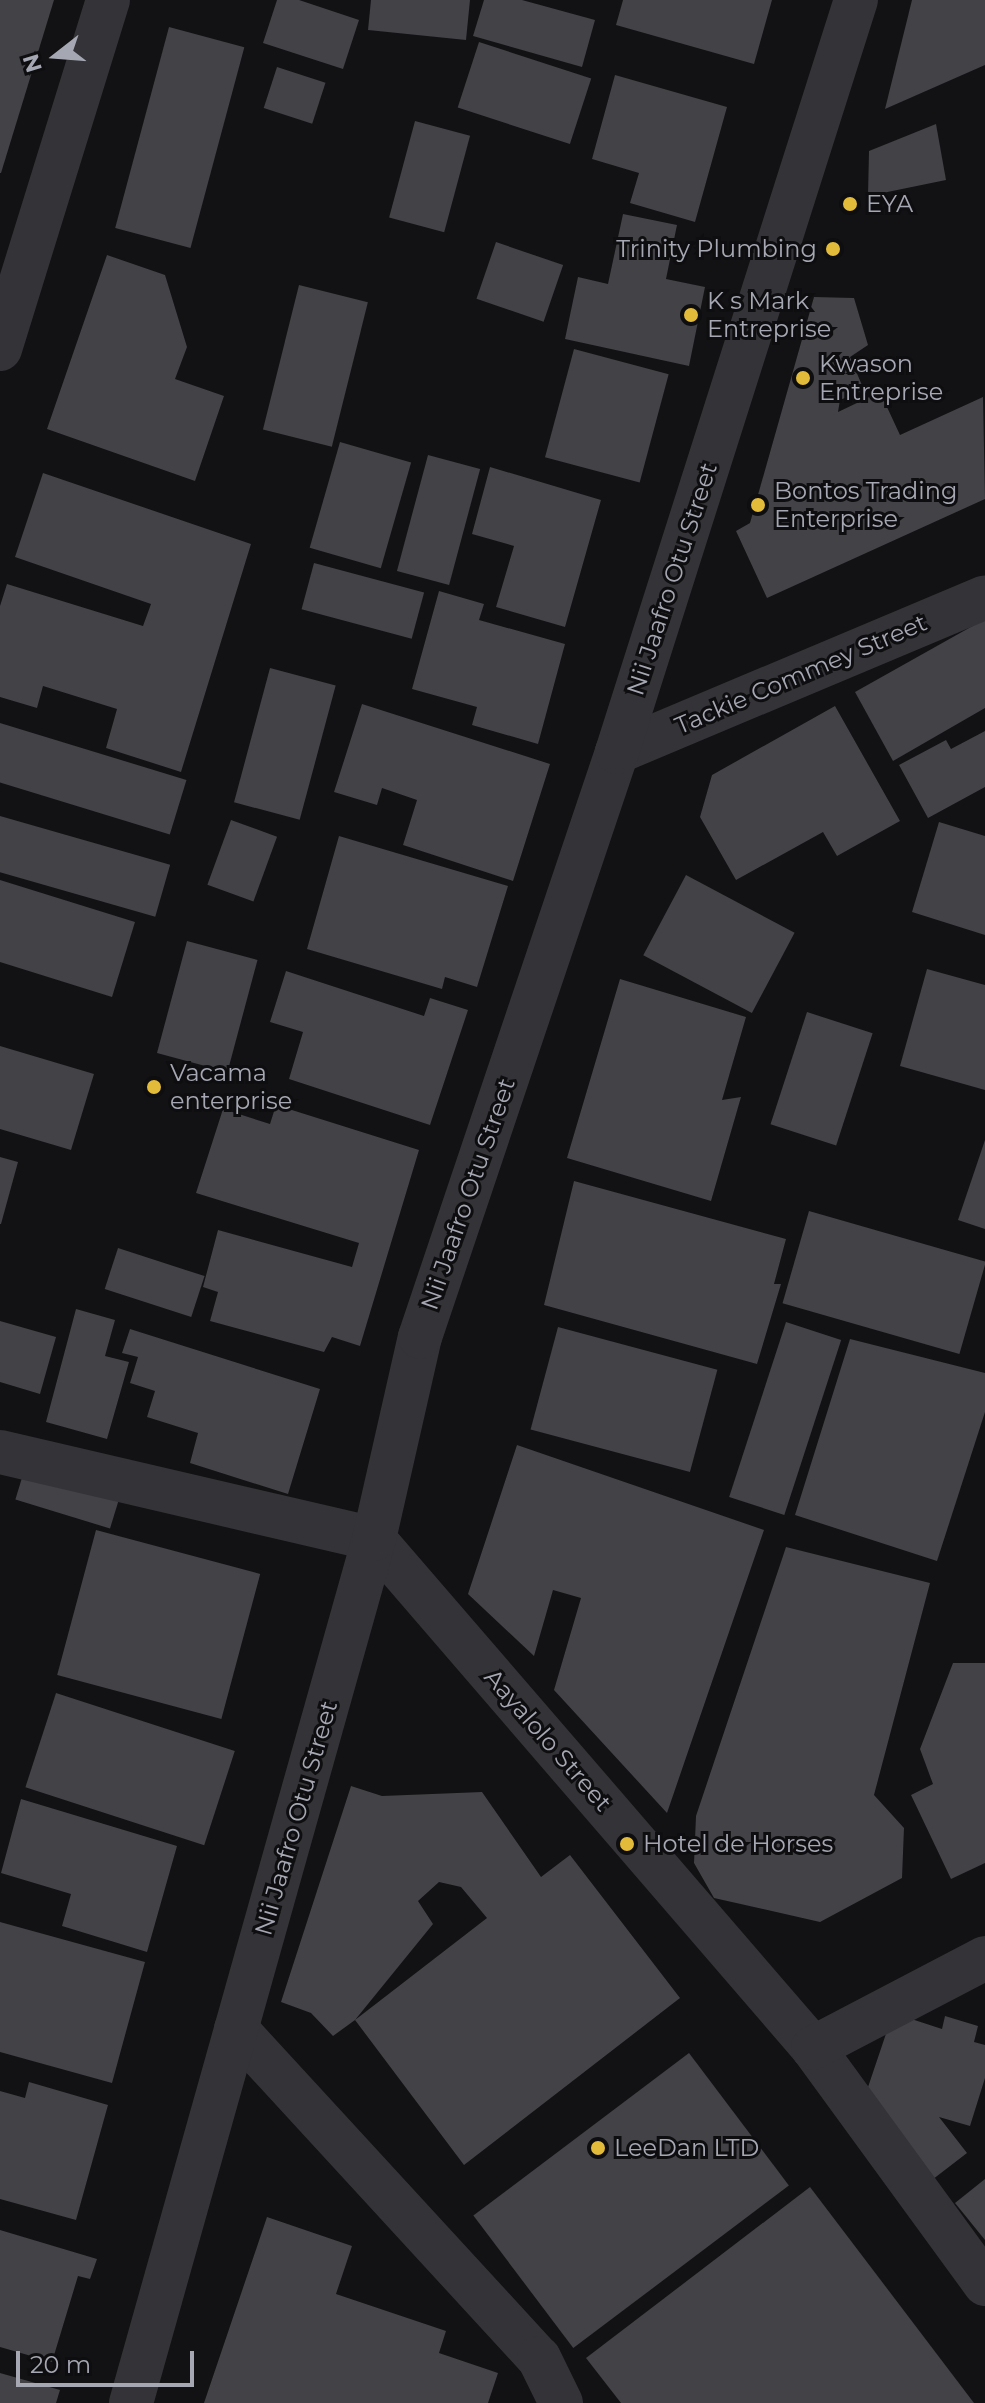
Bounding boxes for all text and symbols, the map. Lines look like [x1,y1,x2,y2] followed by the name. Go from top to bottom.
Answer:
[16,16,96,96] north arrow
[17,51,48,76] text: N
[866,190,913,218] place label: EYA
[841,195,859,213] marker: EYA
[616,235,817,263] place label: Trinity Plumbing
[824,240,842,258] marker: Trinity Plumbing
[707,287,831,343] place label: K s Mark Entreprise
[682,306,700,324] marker: K s Mark Entreprise
[819,350,943,406] place label: Kwason Entreprise
[794,369,812,387] marker: Kwason Entreprise
[621,459,723,699] street label: Nii Jaafro Otu Street
[774,477,957,533] place label: Bontos Trading Enterprise
[749,496,767,514] marker: Bontos Trading Enterprise
[671,608,931,740] street label: Tackie Commey Street
[170,1059,292,1115] place label: Vacama enterprise
[415,1075,521,1313] street label: Nii Jaafro Otu Street
[145,1078,163,1096] marker: Vacama enterprise
[478,1663,618,1817] street label: Aayalolo Street
[249,1697,343,1939] street label: Nii Jaafro Otu Street
[643,1830,833,1858] place label: Hotel de Horses
[618,1835,636,1853] marker: Hotel de Horses
[614,2134,759,2162] place label: LeeDan LTD
[589,2139,607,2157] marker: LeeDan LTD
[20,2335,198,2385] scale bar
[30,2350,91,2379] text: 20 m

